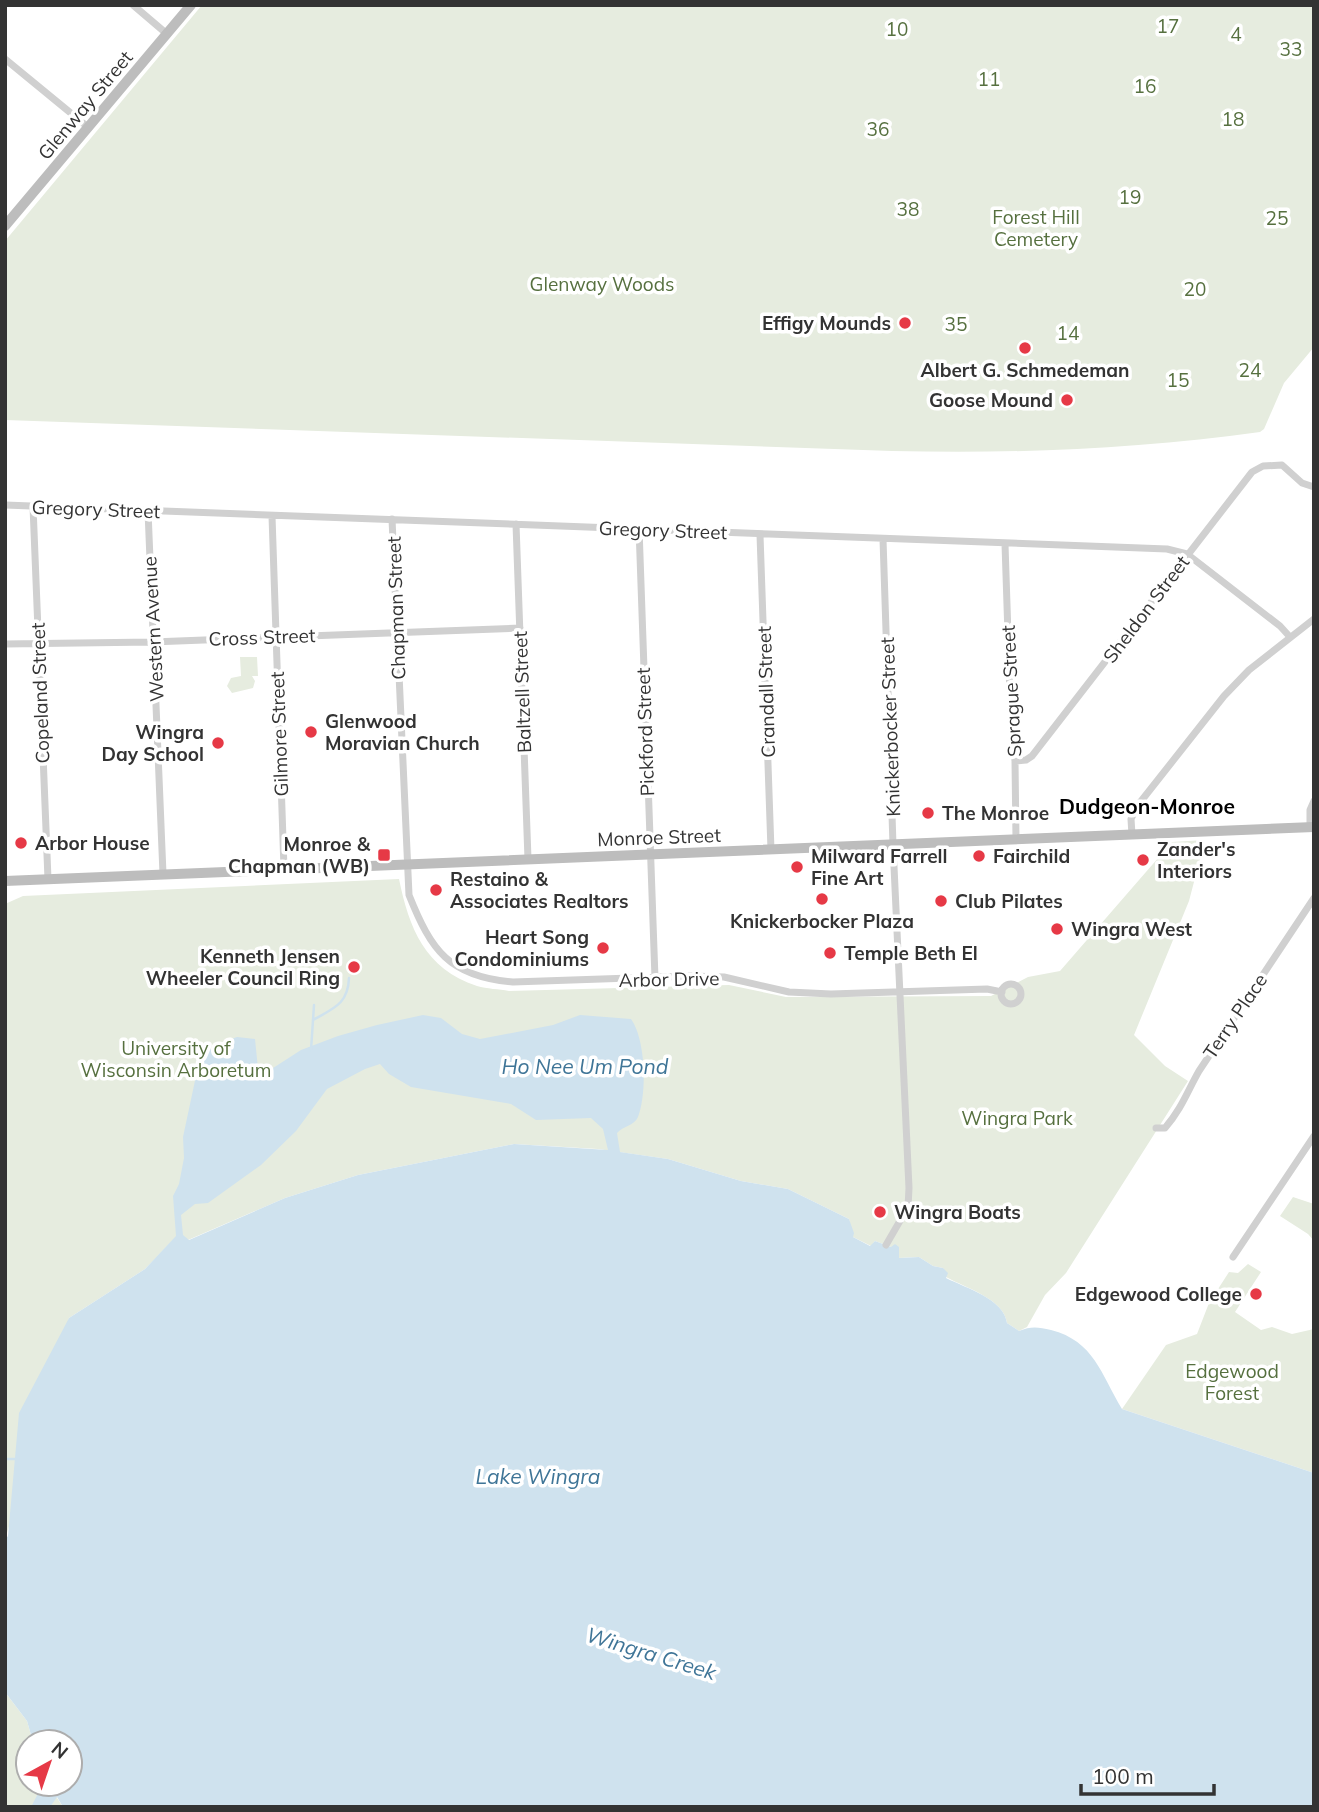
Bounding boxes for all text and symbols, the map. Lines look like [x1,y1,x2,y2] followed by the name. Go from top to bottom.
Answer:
[1157,14,1179,38] park label: 17
[886,17,908,41] park label: 10
[1230,22,1242,46] park label: 4
[1280,37,1302,61] park label: 33
[32,45,138,164] street label: Glenway Street
[978,67,1000,91] park label: 11
[1134,74,1156,98] park label: 16
[1222,107,1244,131] park label: 18
[867,117,889,141] park label: 36
[1119,185,1141,209] park label: 19
[897,197,919,221] park label: 38
[992,205,1080,251] park label: Forest Hill Cemetery
[1266,206,1288,230] park label: 25
[530,272,675,296] park label: Glenway Woods
[1184,277,1206,301] park label: 20
[762,311,891,335] place label: Effigy Mounds
[945,312,967,336] park label: 35
[897,315,913,331] marker: Effigy Mounds
[1057,321,1079,345] park label: 14
[1017,340,1033,356] marker: Albert G. Schmedeman
[920,358,1130,382] place label: Albert G. Schmedeman
[1239,358,1261,382] park label: 24
[1167,368,1189,392] park label: 15
[929,388,1053,412] place label: Goose Mound
[1059,392,1075,408] marker: Goose Mound
[31,495,161,523] street label: Gregory Street
[598,516,728,544] street label: Gregory Street
[381,535,410,680] street label: Chapman Street
[1098,550,1195,668] street label: Sheldon Street
[137,556,169,702] street label: Western Avenue
[26,622,54,764] street label: Copeland Street
[208,623,316,651] street label: Cross Street
[996,624,1026,757] street label: Sprague Street
[752,625,780,758] street label: Crandall Street
[508,630,536,753] street label: Baltzell Street
[875,636,905,817] street label: Knickerbocker Street
[631,667,659,797] street label: Pickford Street
[265,671,293,797] street label: Gilmore Street
[325,709,480,755] place label: Glenwood Moravian Church
[102,720,204,766] place label: Wingra Day School
[303,724,319,740] marker: Glenwood Moravian Church
[210,735,226,751] marker: Wingra Day School
[1059,793,1235,819] district label: Dudgeon-Monroe
[942,801,1049,825] place label: The Monroe
[920,805,936,821] marker: The Monroe
[597,823,722,851] street label: Monroe Street
[35,831,150,855] place label: Arbor House
[228,832,371,878] place label: Monroe & Chapman (WB)
[13,835,29,851] marker: Arbor House
[1157,837,1235,883] place label: Zander's Interiors
[811,844,948,890] place label: Milward Farrell Fine Art
[993,844,1070,868] place label: Fairchild
[376,847,392,863] marker: Monroe & Chapman (WB)
[971,848,987,864] marker: Fairchild
[1135,852,1151,868] marker: Zander's Interiors
[789,859,805,875] marker: Milward Farrell Fine Art
[450,867,628,913] place label: Restaino & Associates Realtors
[428,882,444,898] marker: Restaino & Associates Realtors
[955,889,1063,913] place label: Club Pilates
[814,891,830,907] marker: Knickerbocker Plaza
[933,893,949,909] marker: Club Pilates
[730,909,914,933] place label: Knickerbocker Plaza
[1071,917,1192,941] place label: Wingra West
[1049,921,1065,937] marker: Wingra West
[455,925,589,971] place label: Heart Song Condominiums
[595,940,611,956] marker: Heart Song Condominiums
[844,941,978,965] place label: Temple Beth El
[146,944,340,990] place label: Kenneth Jensen Wheeler Council Ring
[822,945,838,961] marker: Temple Beth El
[346,959,362,975] marker: Kenneth Jensen Wheeler Council Ring
[618,966,720,992] street label: Arbor Drive
[1198,969,1272,1063] street label: Terry Place
[81,1036,271,1082] park label: University of Wisconsin Arboretum
[502,1053,669,1079] water label: Ho Nee Um Pond
[961,1106,1073,1130] park label: Wingra Park
[894,1200,1021,1224] place label: Wingra Boats
[872,1204,888,1220] marker: Wingra Boats
[1075,1282,1242,1306] place label: Edgewood College
[1248,1286,1264,1302] marker: Edgewood College
[1185,1359,1279,1405] park label: Edgewood Forest
[476,1463,600,1489] water label: Lake Wingra
[583,1621,721,1685] water label: Wingra Creek
[14,1728,84,1798] north arrow
[47,1736,73,1764] text: N
[1081,1752,1214,1796] scale bar
[1092,1763,1154,1789] text: 100 m

